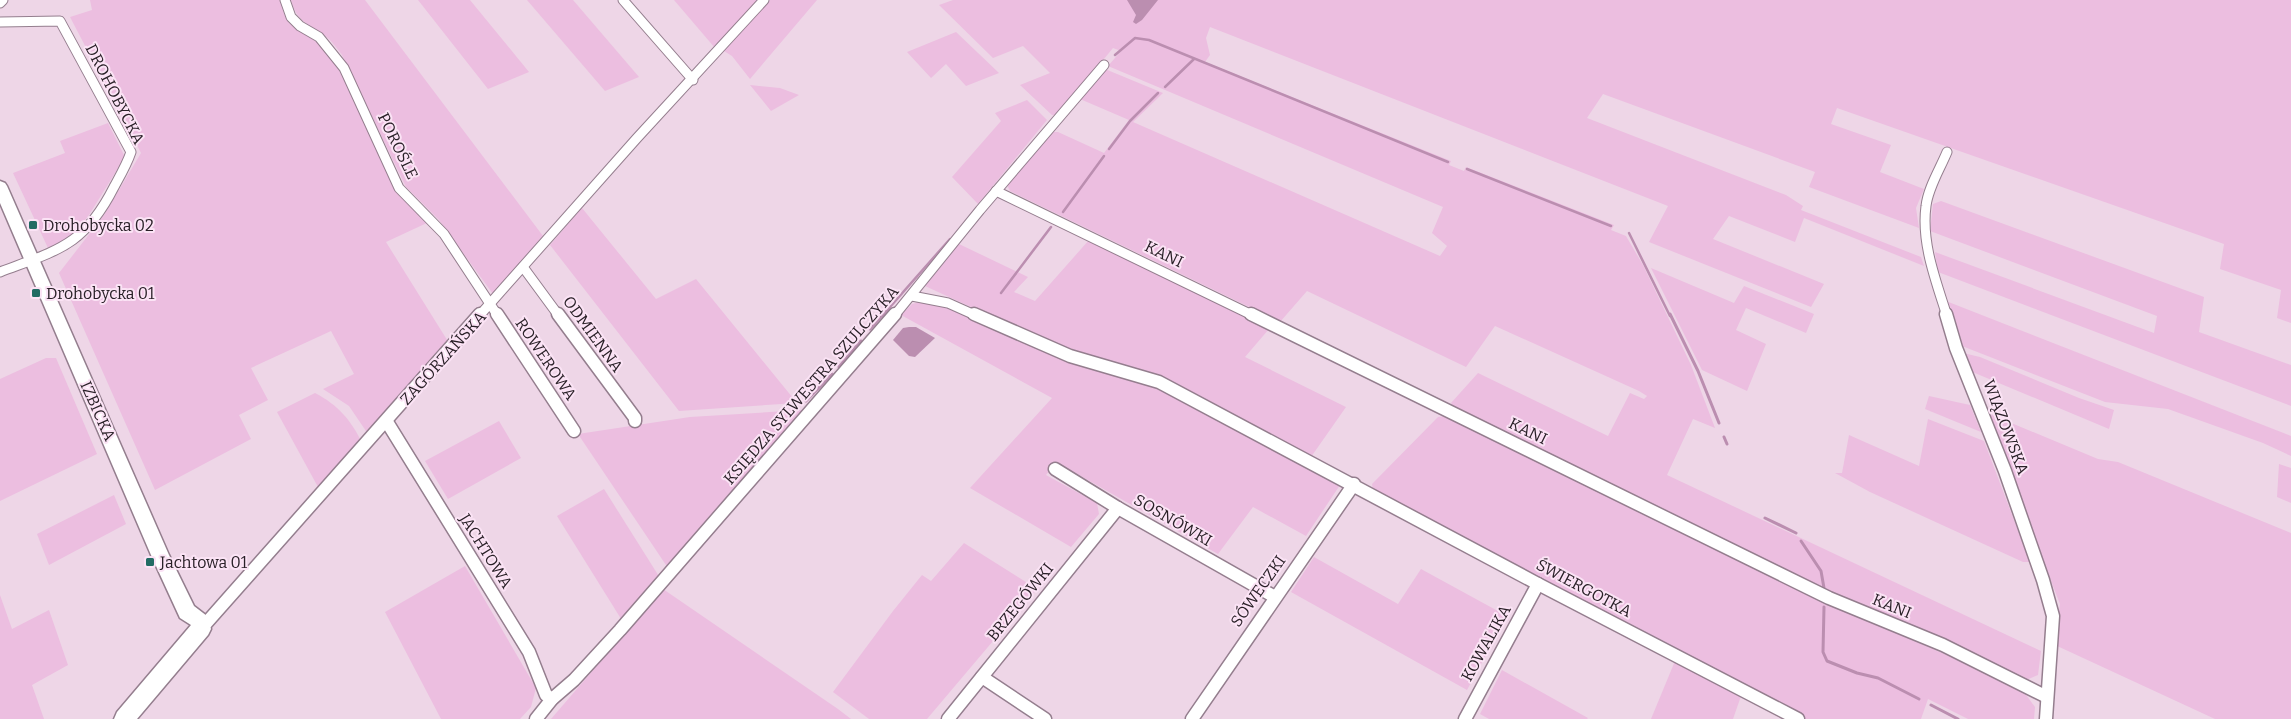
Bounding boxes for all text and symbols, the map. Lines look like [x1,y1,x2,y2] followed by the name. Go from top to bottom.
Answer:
[82,41,149,148] street label: DROHOBYCKA
[374,109,423,182] street label: POROŚLE
[43,216,154,235] place label: Drohobycka 02
[27,219,39,231] marker: Drohobycka 02
[1142,237,1186,271] street label: KANI
[720,281,903,488] street label: KSIĘDZA SYLWESTRA SZULCZYKA
[46,284,155,303] place label: Drohobycka 01
[30,287,42,299] marker: Drohobycka 01
[559,292,627,376] street label: ODMIENNA
[395,306,490,409] street label: ZAGÓRZAŃSKA
[512,314,581,404] street label: ROWEROWA
[1979,377,2033,478] street label: WIĄZOWSKA
[76,378,120,444] street label: IZBICKA
[1506,414,1550,448] street label: KANI
[1131,489,1216,550] street label: SOSNÓWKI
[455,509,517,592] street label: JACHTOWA
[1226,551,1290,630] street label: SÓWECZKI
[159,553,248,572] place label: Jachtowa 01
[1533,554,1636,621] street label: ŚWIERGOTKA
[144,556,156,568] marker: Jachtowa 01
[982,559,1057,645] street label: BRZEGÓWKI
[1870,590,1914,622] street label: KANI
[1457,601,1515,684] street label: KOWALIKA

